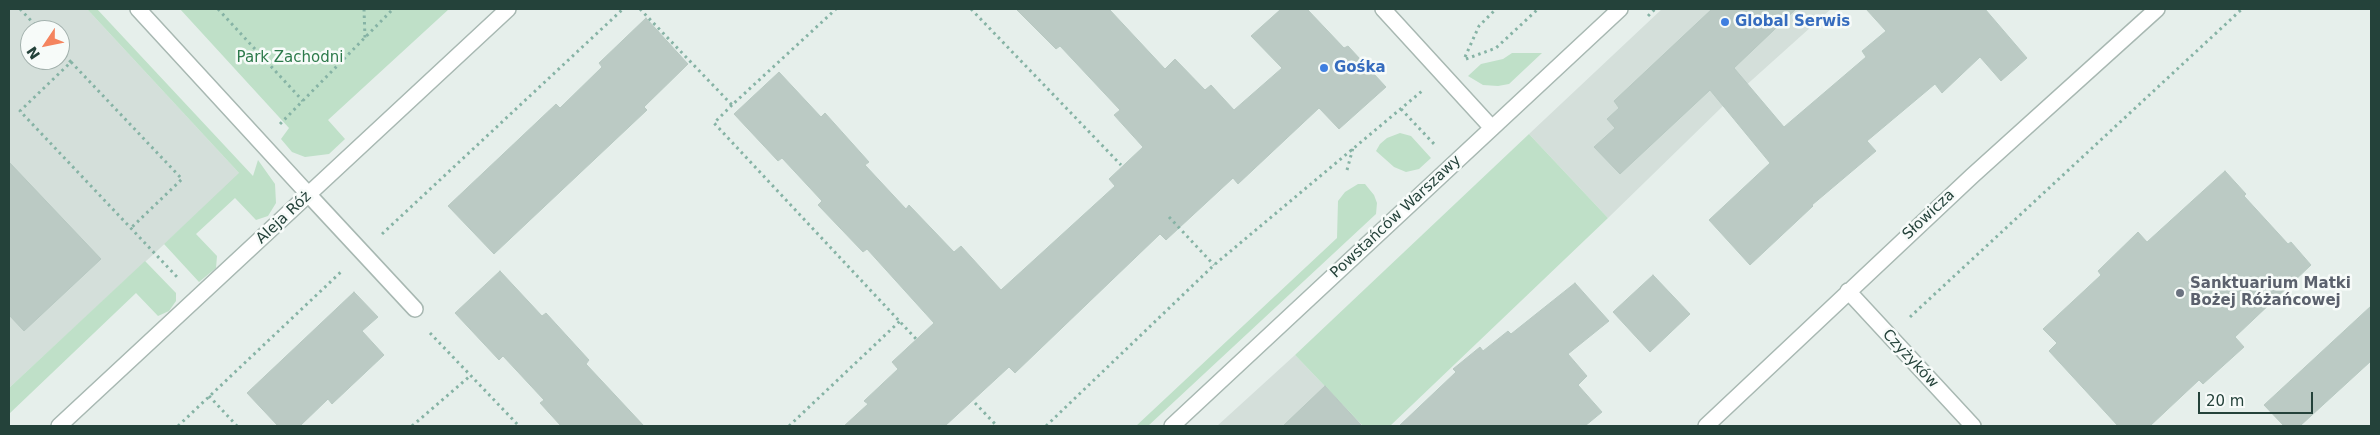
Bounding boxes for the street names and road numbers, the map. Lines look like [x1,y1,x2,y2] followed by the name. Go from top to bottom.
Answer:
[1327,152,1465,282] street label: Powstańców Warszawy
[1899,186,1959,244] street label: Słowicza
[253,188,315,248] street label: Aleja Róż
[1878,326,1942,392] street label: Czyżyków

